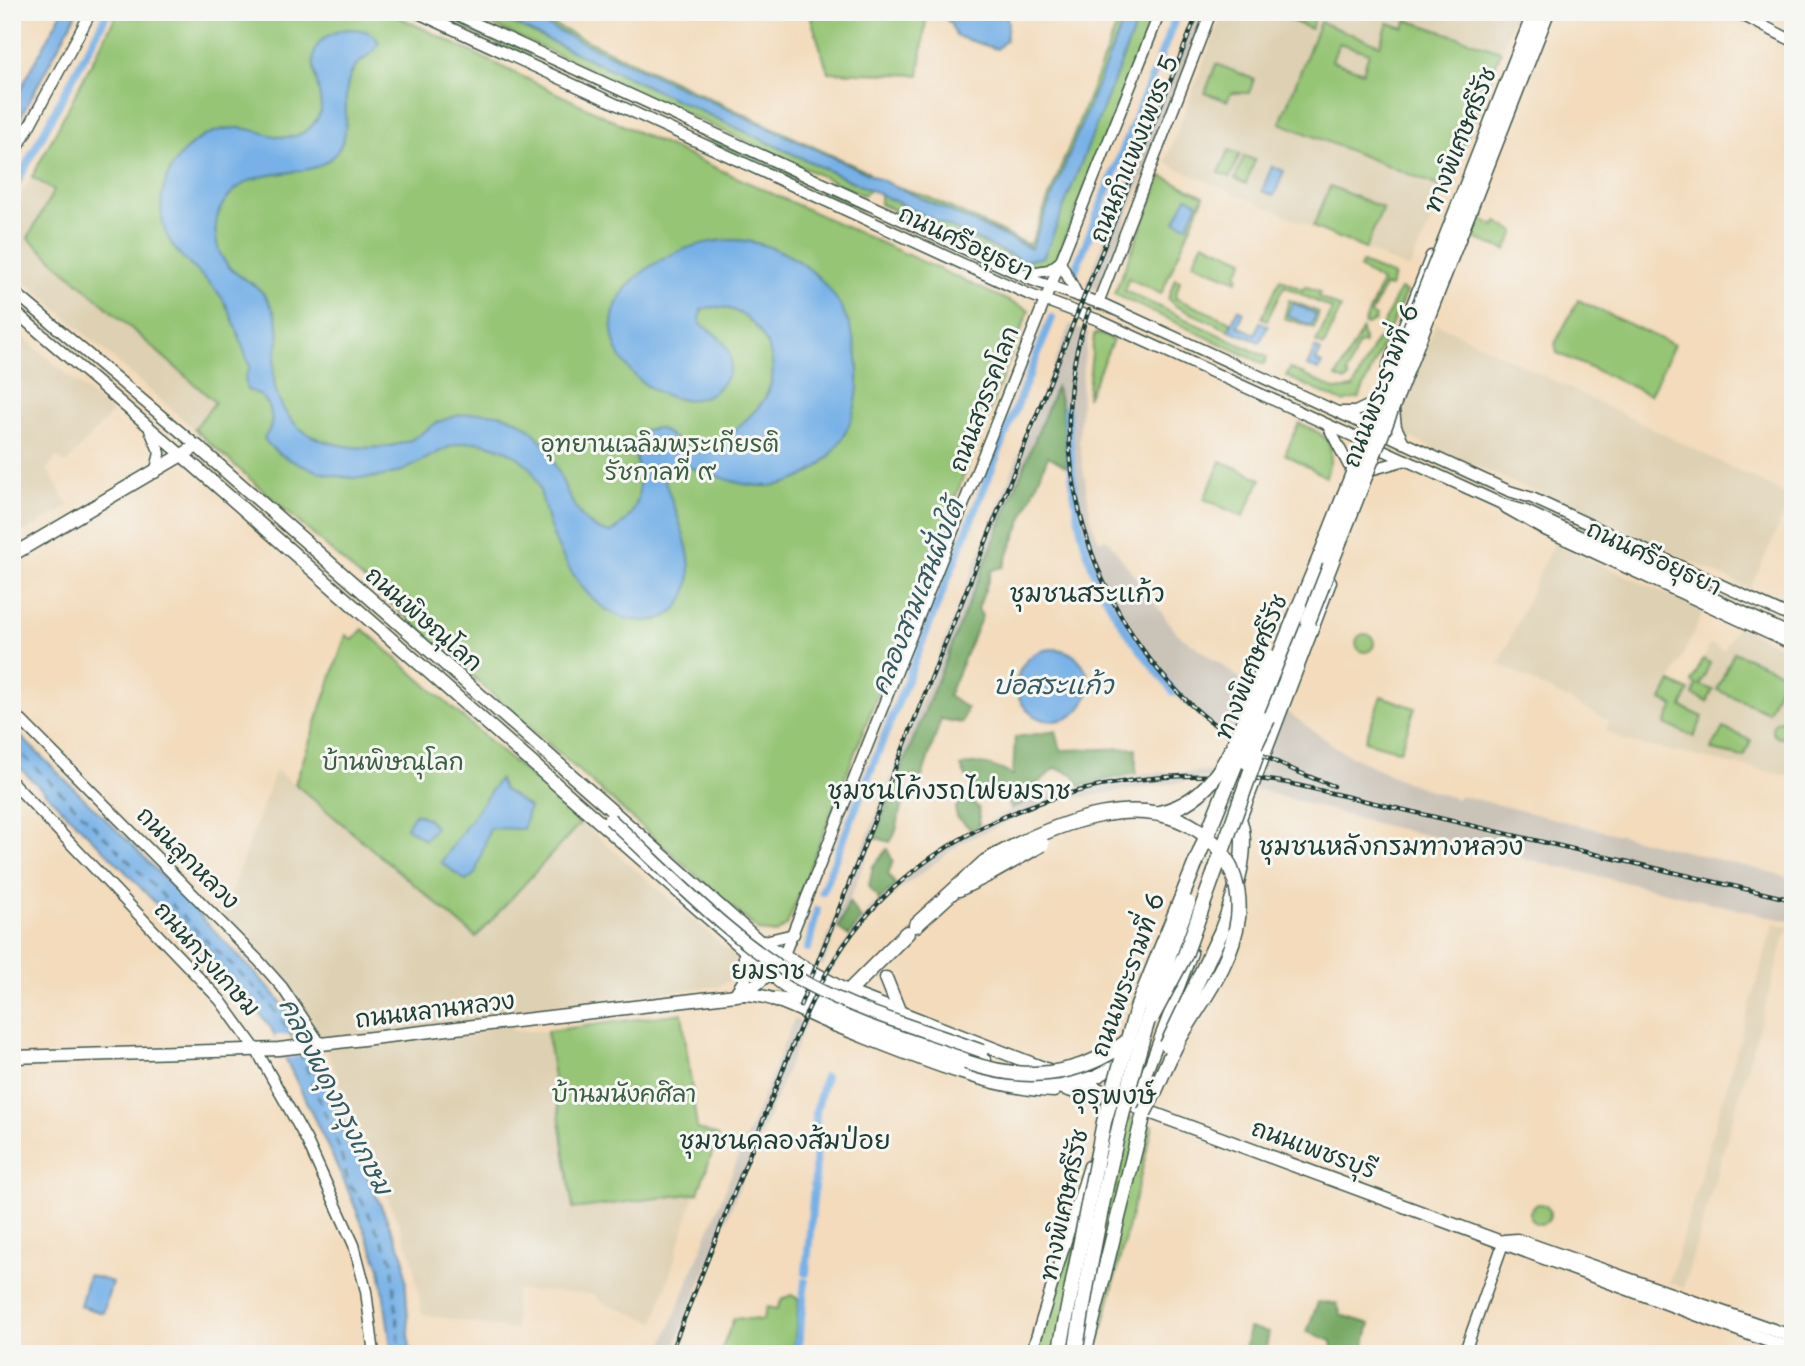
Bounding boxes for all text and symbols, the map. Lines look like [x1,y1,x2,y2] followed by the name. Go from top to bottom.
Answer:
[1078,49,1186,247] street label: ถนนกำแพงเพชร 5
[1413,61,1504,218] street label: ทางพิเศษศรีรัช
[892,194,1040,290] street label: ถนนศรีอยุธยา
[1330,298,1427,472] street label: ถนนพระรามที่ 6
[938,320,1026,476] street label: ถนนสวรรคโลก
[541,424,779,488] park label: อุทยานเฉลิมพระเกียรติ รัชกาลที่ ๙
[857,488,974,700] water label: คลองสามเสนฝั่งใต้
[1580,509,1728,605] street label: ถนนศรีอยุธยา
[357,556,492,680] street label: ถนนพิษณุโลก
[1010,572,1164,612] district label: ชุมชนสระแก้ว
[1204,588,1295,745] street label: ทางพิเศษศรีรัช
[993,664,1115,703] water label: บ่อสระแก้ว
[322,742,464,780] park label: บ้านพิษณุโลก
[827,769,1071,809] district label: ชุมชนโค้งรถไฟยมราช
[128,797,249,918] street label: ถนนลูกหลวง
[1259,825,1523,865] district label: ชุมชนหลังกรมทางหลวง
[1078,886,1173,1062] street label: ถนนพระรามที่ 6
[145,892,270,1025] street label: ถนนกรุงเกษม
[731,949,805,988] district label: ยมราช
[353,980,517,1036] street label: ถนนหลานหลวง
[269,990,405,1204] water label: คลองผดุงกรุงเกษม
[552,1074,696,1110] park label: บ้านมนังคศิลา
[1072,1074,1157,1114] district label: อุรุพงษ์
[1246,1108,1382,1188] street label: ถนนเพชรบุรี
[679,1119,891,1159] district label: ชุมชนคลองส้มป่อย
[1028,1125,1096,1284] street label: ทางพิเศษศรีรัช

